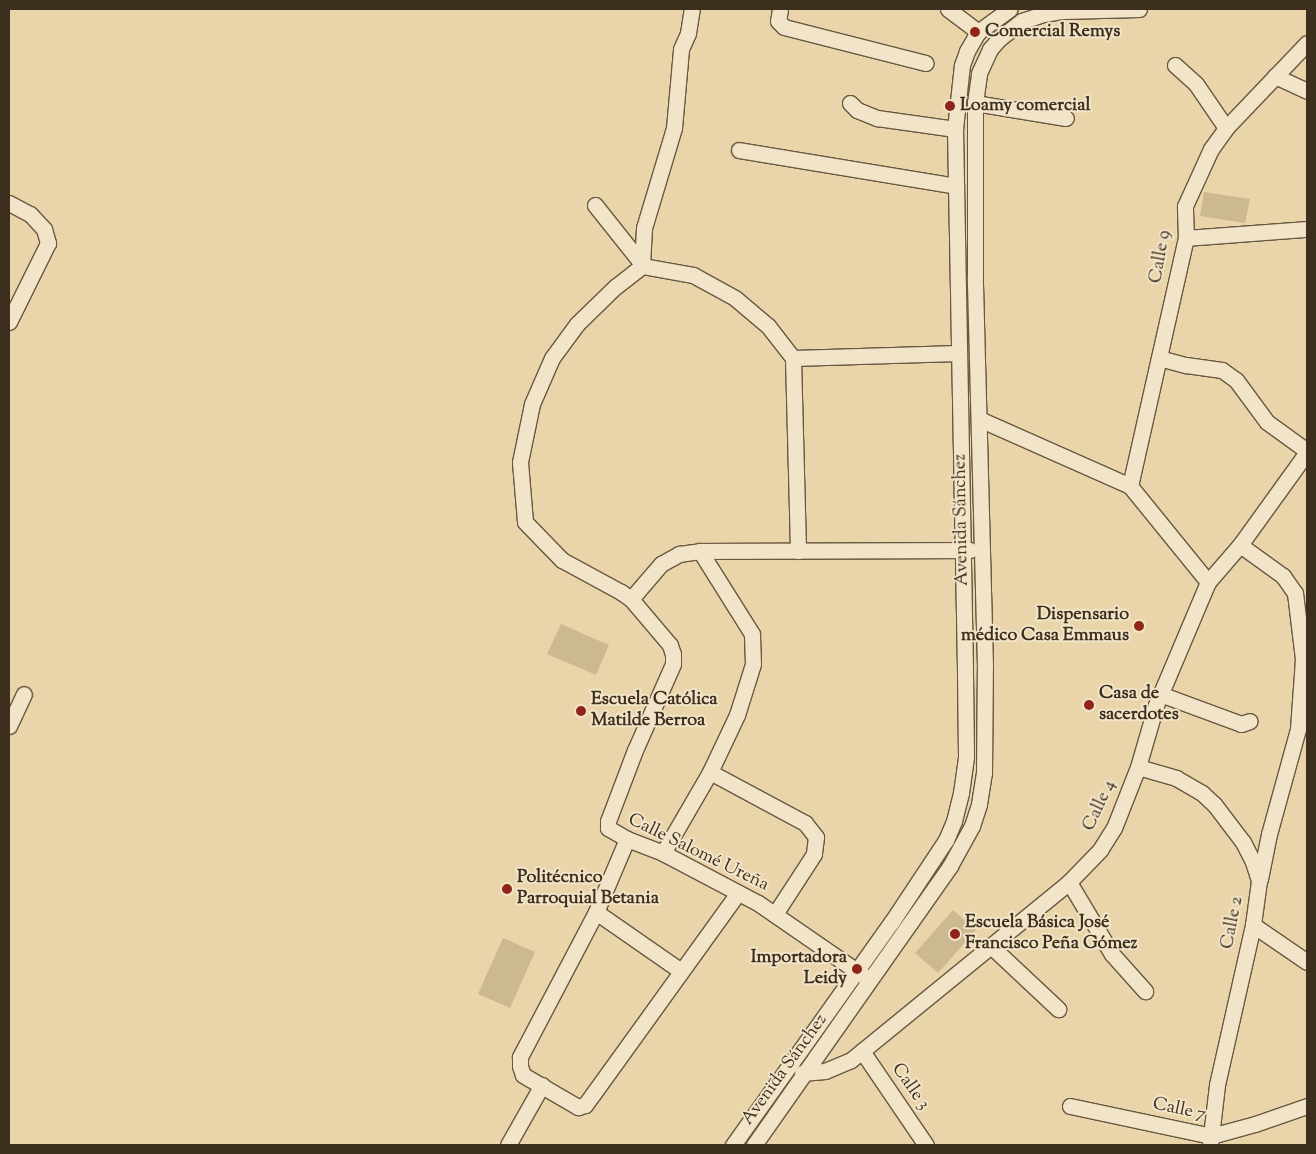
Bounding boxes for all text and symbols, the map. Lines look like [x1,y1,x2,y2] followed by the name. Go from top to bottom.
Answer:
[985,21,1120,43] place label: Comercial Remys
[969,26,981,38] marker: Comercial Remys
[960,95,1091,117] place label: Loamy comercial
[944,100,956,112] marker: Loamy comercial
[1146,229,1176,285] street label: Calle 9
[950,454,974,586] street label: Avenida Sánchez
[961,605,1129,648] place label: Dispensario médico Casa Emmaus
[1133,620,1145,632] marker: Dispensario médico Casa Emmaus
[1099,684,1179,726] place label: Casa de sacerdotes
[591,690,718,732] place label: Escuela Católica Matilde Berroa
[1083,699,1095,711] marker: Casa de sacerdotes
[575,705,587,717] marker: Escuela Católica Matilde Berroa
[1079,777,1121,835] street label: Calle 4
[624,810,772,896] street label: Calle Salomé Ureña
[517,868,659,911] place label: Politécnico Parroquial Betania
[501,883,513,895] marker: Politécnico Parroquial Betania
[1217,895,1249,951] street label: Calle 2
[965,913,1137,956] place label: Escuela Básica José Francisco Peña Gómez
[949,928,961,940] marker: Escuela Básica José Francisco Peña Gómez
[751,948,847,991] place label: Importadora Leidy
[851,963,863,975] marker: Importadora Leidy
[737,1010,833,1130] street label: Avenida Sánchez
[886,1060,934,1114] street label: Calle 3
[1151,1094,1207,1126] street label: Calle 7

